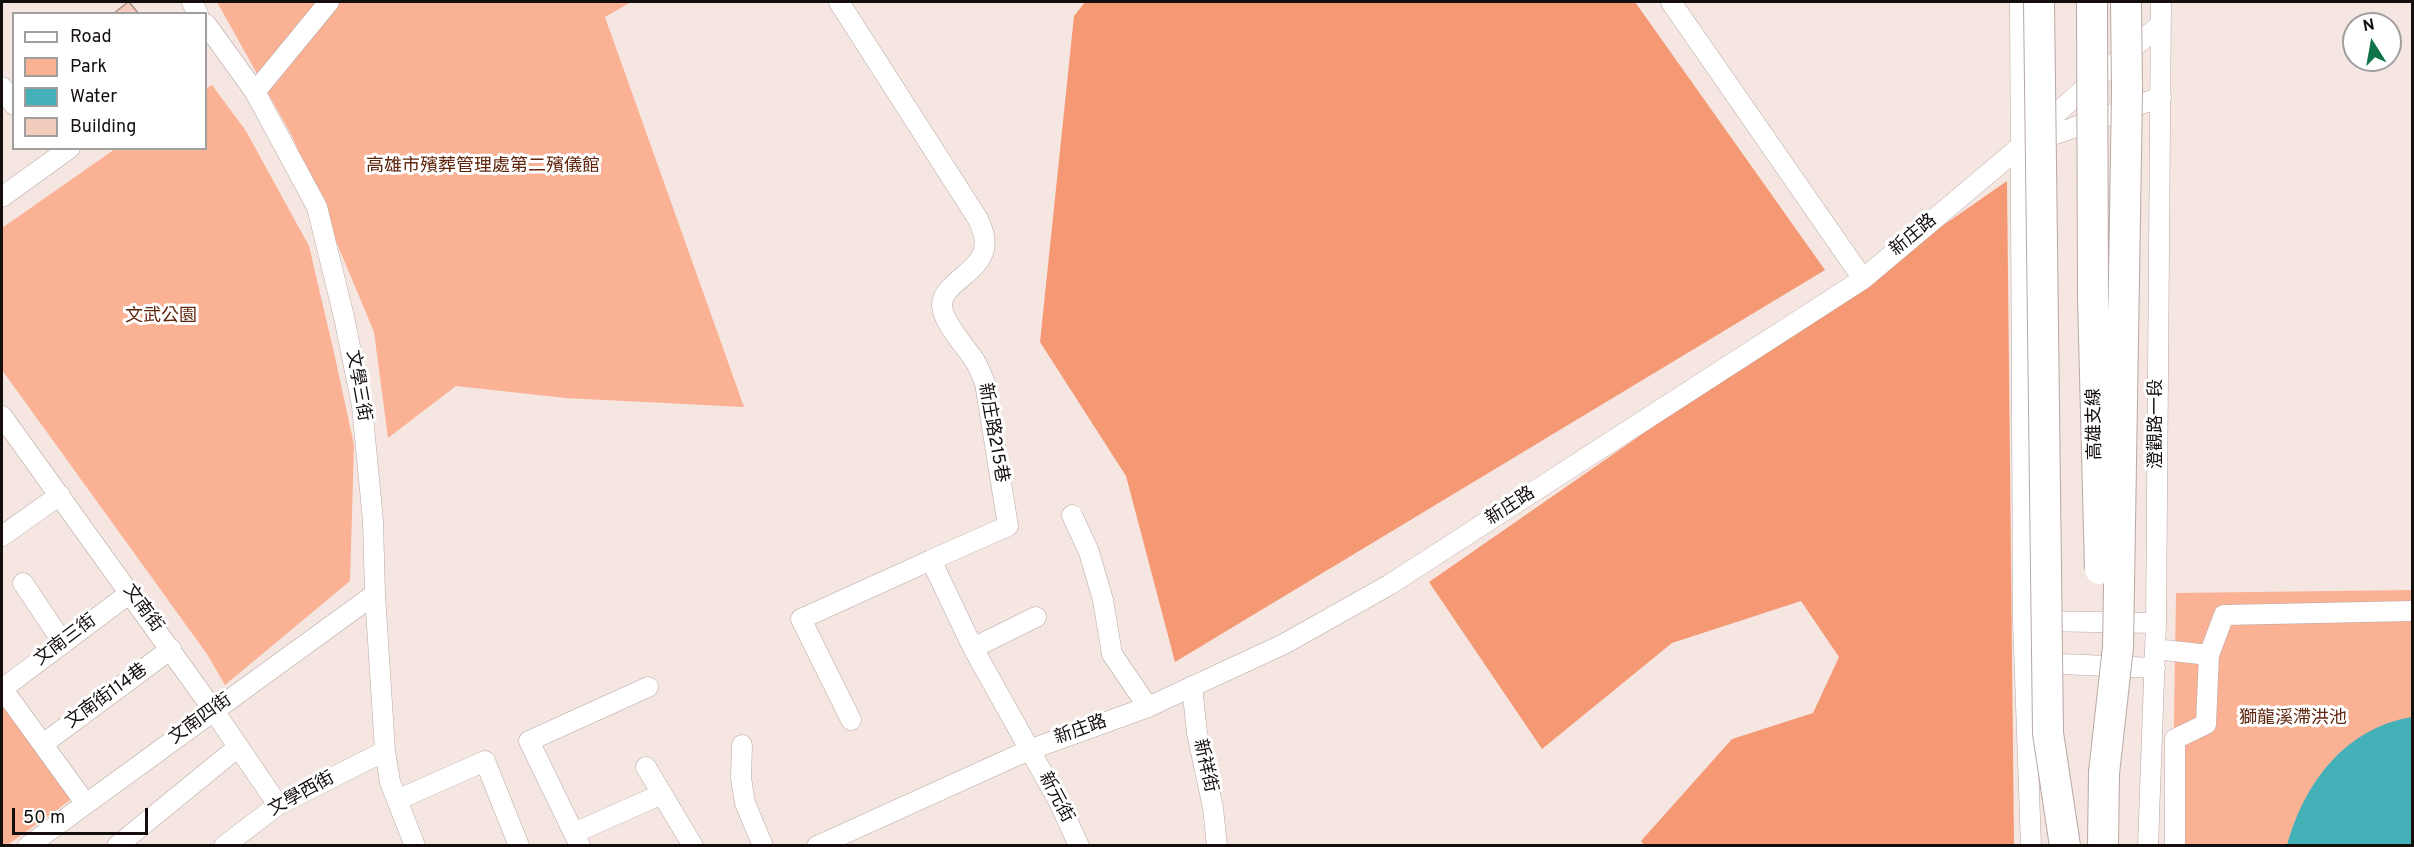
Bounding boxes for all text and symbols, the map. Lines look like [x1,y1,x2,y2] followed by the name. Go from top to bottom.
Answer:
[12,12,207,150] legend
[2342,12,2402,72] north arrow
[2361,15,2376,37] text: N
[70,26,112,49] text: Road
[70,56,107,79] text: Park
[70,86,117,109] text: Water
[70,116,136,139] text: Building
[366,156,600,178] park label: 高雄市殯葬管理處第二殯儀館
[1886,210,1942,262] street label: 新庄路
[125,306,197,328] park label: 文武公園
[340,349,374,423] street label: 文學三街
[2146,379,2168,469] street label: 澄觀路一段
[973,381,1011,485] street label: 新庄路215巷
[2085,388,2107,460] street label: 高雄支線
[1482,483,1540,531] street label: 新庄路
[117,581,167,637] street label: 文南街
[31,611,101,671] street label: 文南三街
[62,660,152,734] street label: 文南街114巷
[166,690,236,750] street label: 文南四街
[2239,708,2347,730] park label: 獅龍溪滯洪池
[1052,712,1110,750] street label: 新庄路
[1187,737,1221,795] street label: 新祥街
[265,768,339,822] street label: 文學西街
[1033,769,1077,827] street label: 新元街
[15,796,152,834] scale bar
[23,807,65,830] text: 50 m

